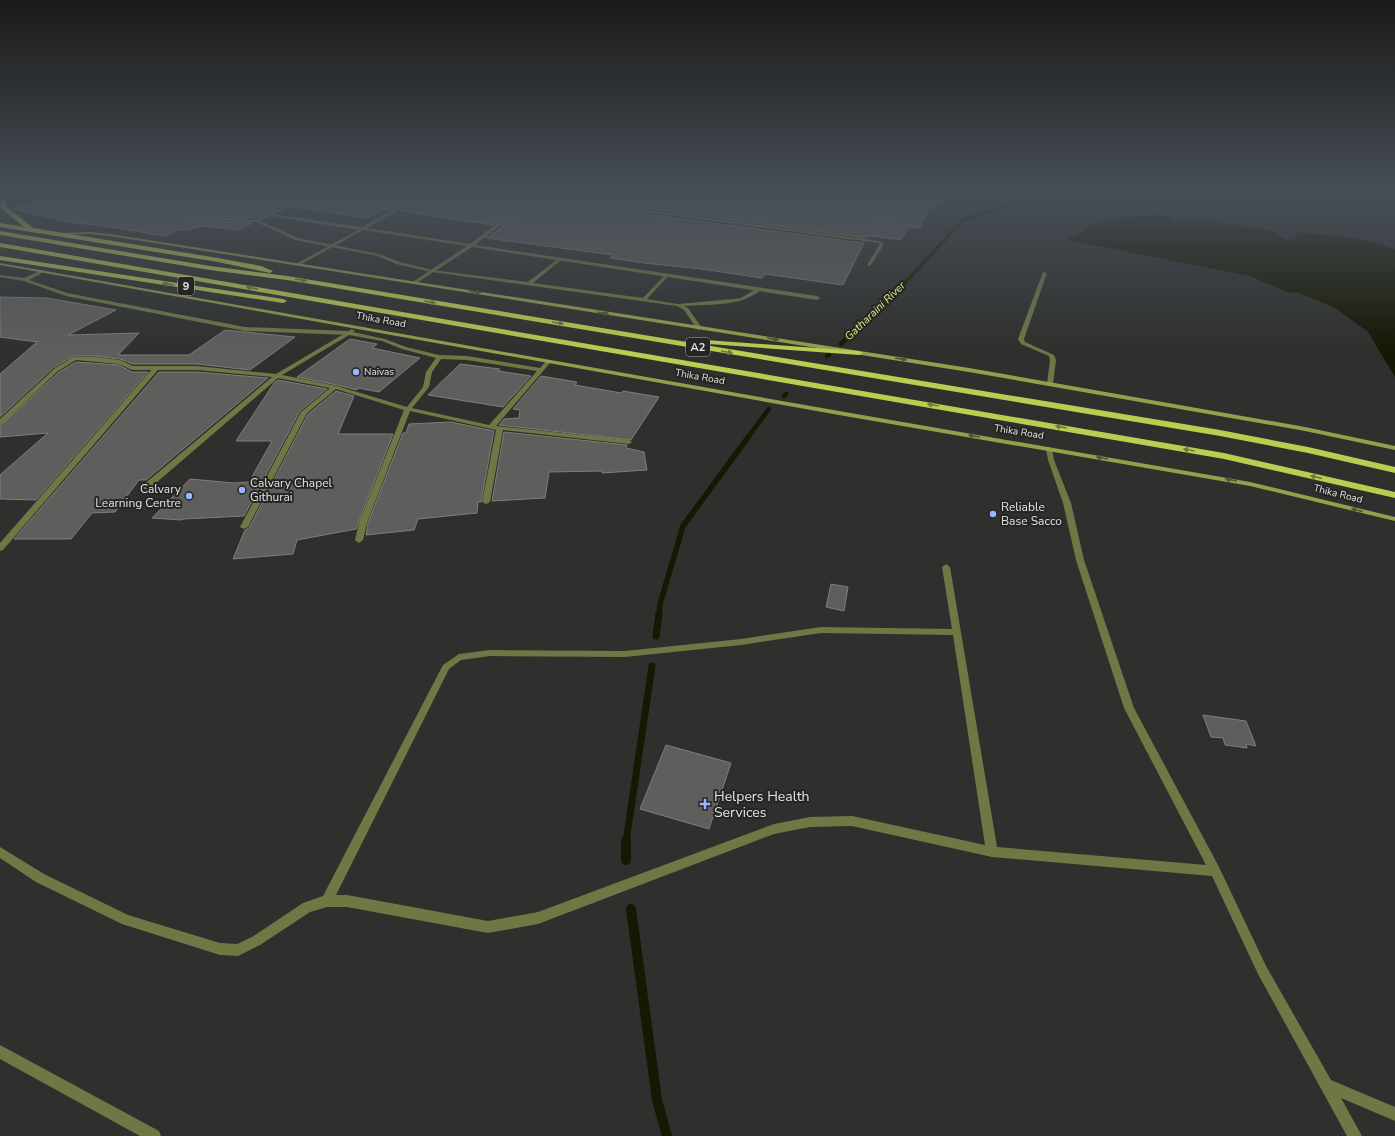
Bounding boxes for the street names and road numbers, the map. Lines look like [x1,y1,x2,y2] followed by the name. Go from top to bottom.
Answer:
[178,277,194,295] road number: 9
[355,309,407,331] street label: Thika Road
[686,338,710,356] road number: A2
[674,366,726,388] street label: Thika Road
[993,421,1045,443] street label: Thika Road
[1312,481,1364,507] street label: Thika Road

